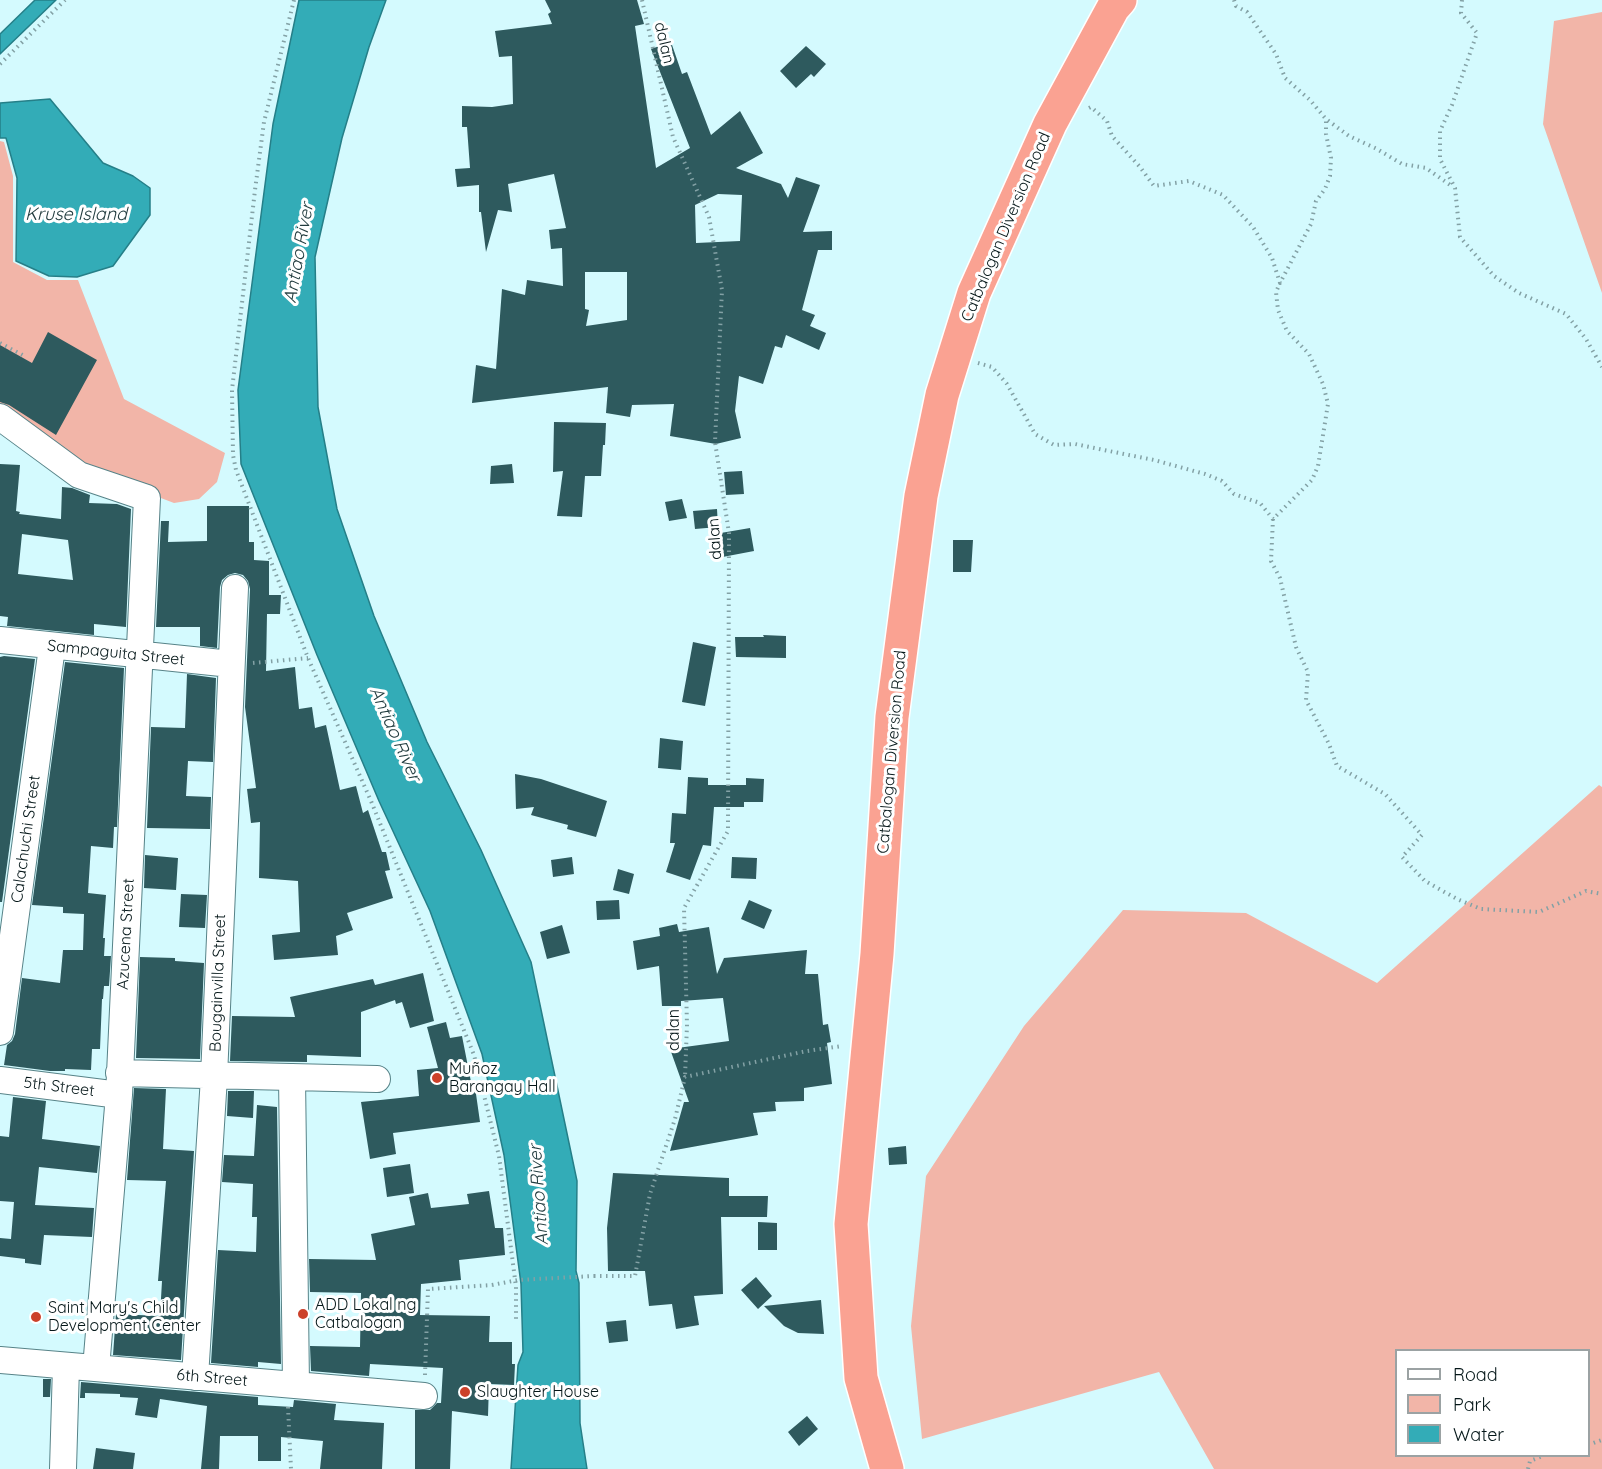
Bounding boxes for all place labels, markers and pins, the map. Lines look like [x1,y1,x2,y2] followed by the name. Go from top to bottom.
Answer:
[449,1059,556,1097] place label: Muñoz Barangay Hall
[430,1071,444,1085] marker: Muñoz Barangay Hall
[315,1295,416,1333] place label: ADD Lokal ng Catbalogan
[48,1298,201,1336] place label: Saint Mary's Child Development Center
[296,1307,310,1321] marker: ADD Lokal ng Catbalogan
[29,1310,43,1324] marker: Saint Mary's Child Development Center
[477,1382,599,1402] place label: Slaughter House
[458,1385,472,1399] marker: Slaughter House

